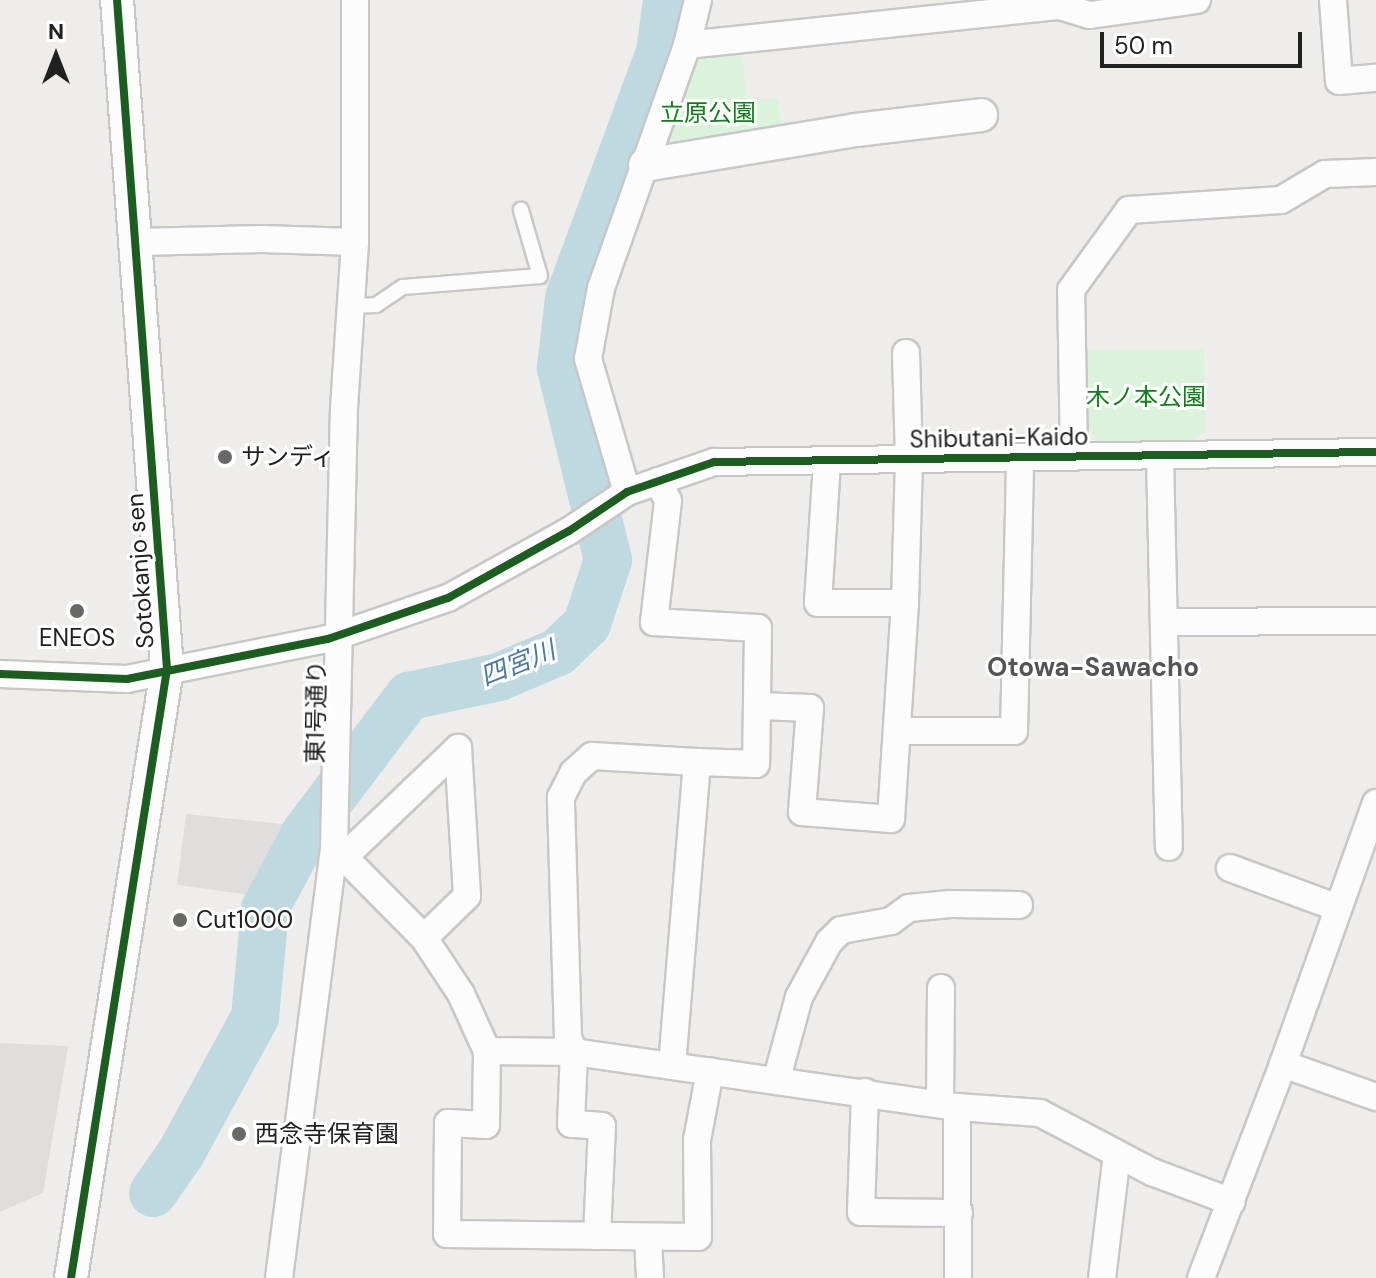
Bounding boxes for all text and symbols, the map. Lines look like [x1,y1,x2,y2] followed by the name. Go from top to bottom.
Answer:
[16,16,96,96] north arrow
[1104,16,1306,66] scale bar
[48,17,64,46] text: N
[1114,30,1173,61] text: 50 m
[660,99,756,127] park label: 立原公園
[1086,383,1206,411] park label: 木ノ本公園
[909,422,1089,454] street label: Shibutani-Kaido
[241,443,337,471] place label: サンディ
[216,448,234,466] marker: サンディ
[120,492,160,650] street label: Sotokanjo sen
[68,602,86,620] marker: ENEOS
[39,624,115,652] place label: ENEOS
[476,635,560,693] water label: 四宮川
[987,652,1199,684] district label: Otowa-Sawacho
[301,660,331,764] street label: 東1号通り
[196,906,293,934] place label: Cut1000
[171,911,189,929] marker: Cut1000
[255,1120,399,1148] place label: 西念寺保育園
[230,1125,248,1143] marker: 西念寺保育園

